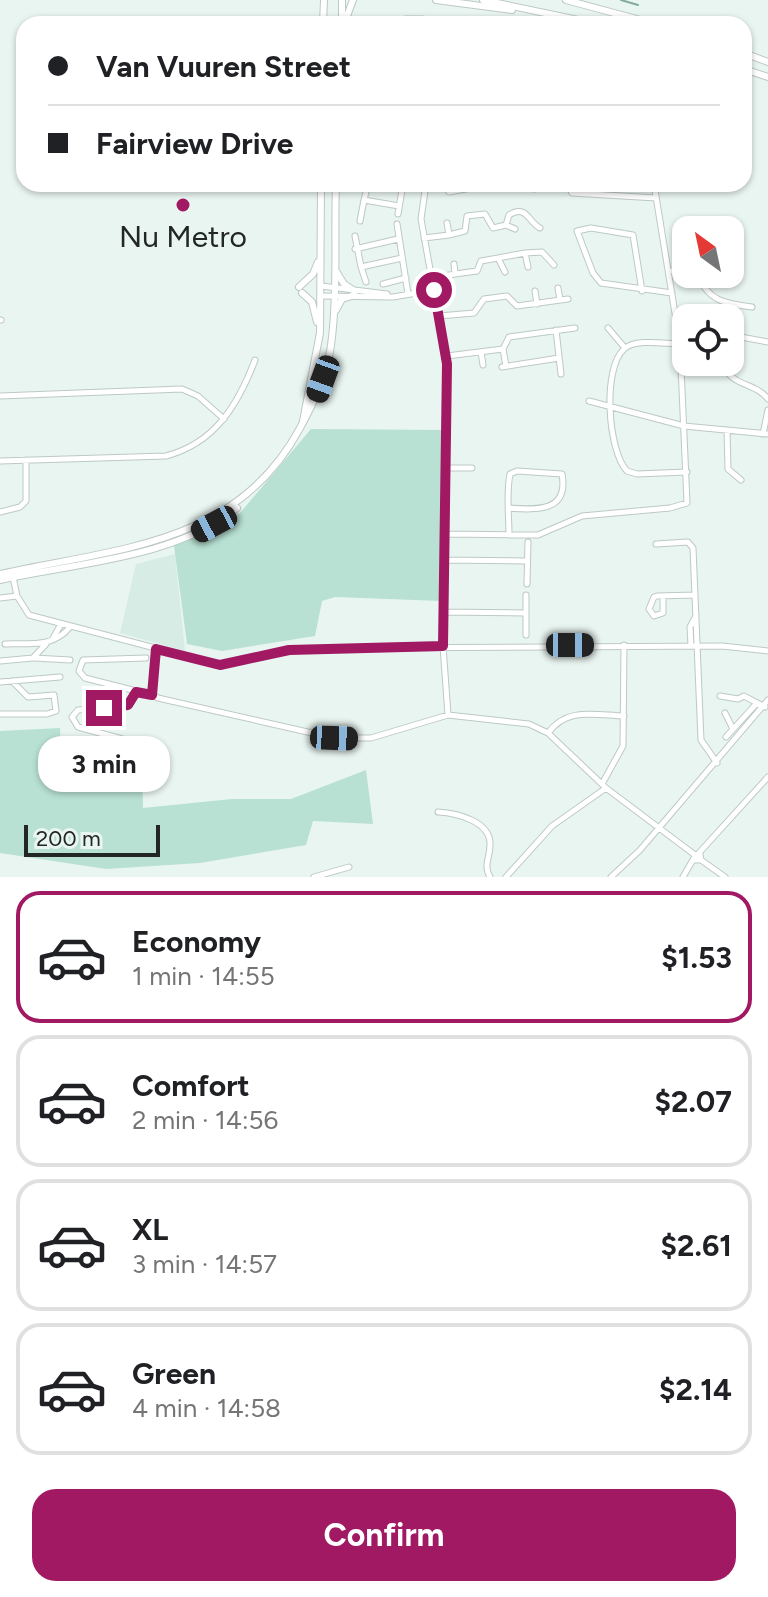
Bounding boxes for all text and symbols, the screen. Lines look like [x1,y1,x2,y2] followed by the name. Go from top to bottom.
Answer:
[96,48,351,85] text: Van Vuuren Street
[96,125,293,162] text: Fairview Drive
[174,196,192,214] marker: Nu Metro
[672,216,744,288] north arrow
[672,216,744,376] map controls
[119,218,247,255] place label: Nu Metro
[416,272,452,308] route start
[672,304,744,376] button: locate
[304,352,342,406] car
[187,502,241,546] car
[546,633,594,657] car
[86,690,122,726] route end
[310,725,358,751] car
[38,736,170,792] callout: 3 min
[72,748,136,780] text: 3 min
[24,821,160,857] scale bar
[36,825,101,852] text: 200 m
[36,921,108,993] icon: car
[132,923,261,960] text: Economy
[661,939,732,976] text: $1.53
[132,960,275,992] text: 1 min · 14:55
[36,1065,108,1137] icon: car
[132,1067,250,1104] text: Comfort
[654,1083,732,1120] text: $2.07
[132,1104,278,1136] text: 2 min · 14:56
[36,1209,108,1281] icon: car
[132,1211,168,1248] text: XL
[661,1227,732,1264] text: $2.61
[132,1248,277,1280] text: 3 min · 14:57
[36,1353,108,1425] icon: car
[132,1355,216,1392] text: Green
[659,1371,732,1408] text: $2.14
[132,1392,281,1424] text: 4 min · 14:58
[32,1489,736,1581] button: Confirm

